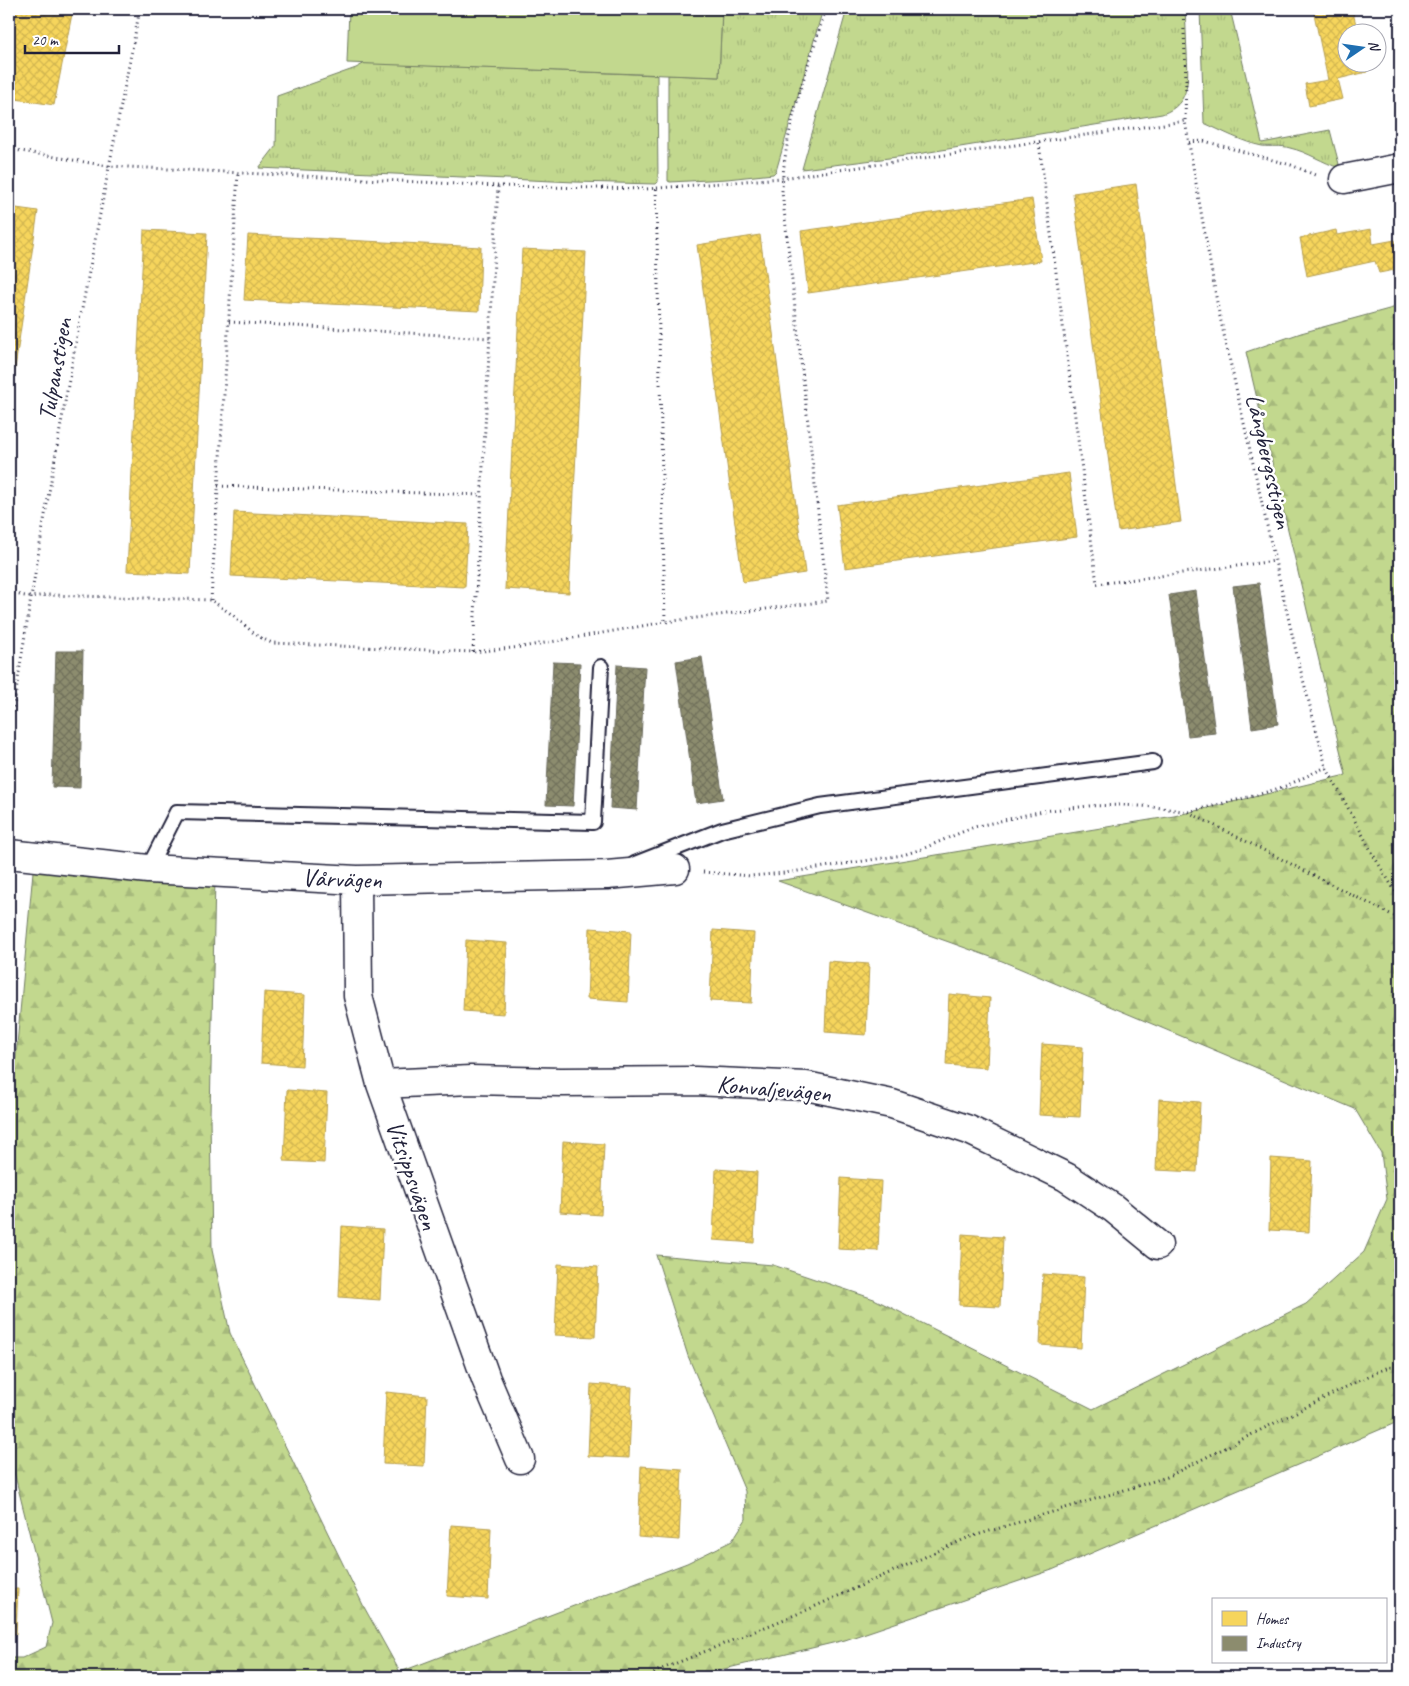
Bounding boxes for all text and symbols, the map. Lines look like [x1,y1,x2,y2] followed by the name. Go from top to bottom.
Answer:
[25,22,119,54] scale bar
[1336,22,1386,72] north arrow
[32,31,59,50] text: 20 m
[1365,39,1384,54] text: N
[30,315,80,423] street label: Tulpanstigen
[1238,391,1300,532] street label: Långbergsstigen
[302,862,383,896] street label: Vårvägen
[715,1068,833,1110] street label: Konvaljevägen
[378,1117,446,1235] street label: Vitsippsvägen
[1212,1598,1386,1664] legend
[1256,1610,1290,1629] text: Homes
[1256,1634,1303,1653] text: Industry

